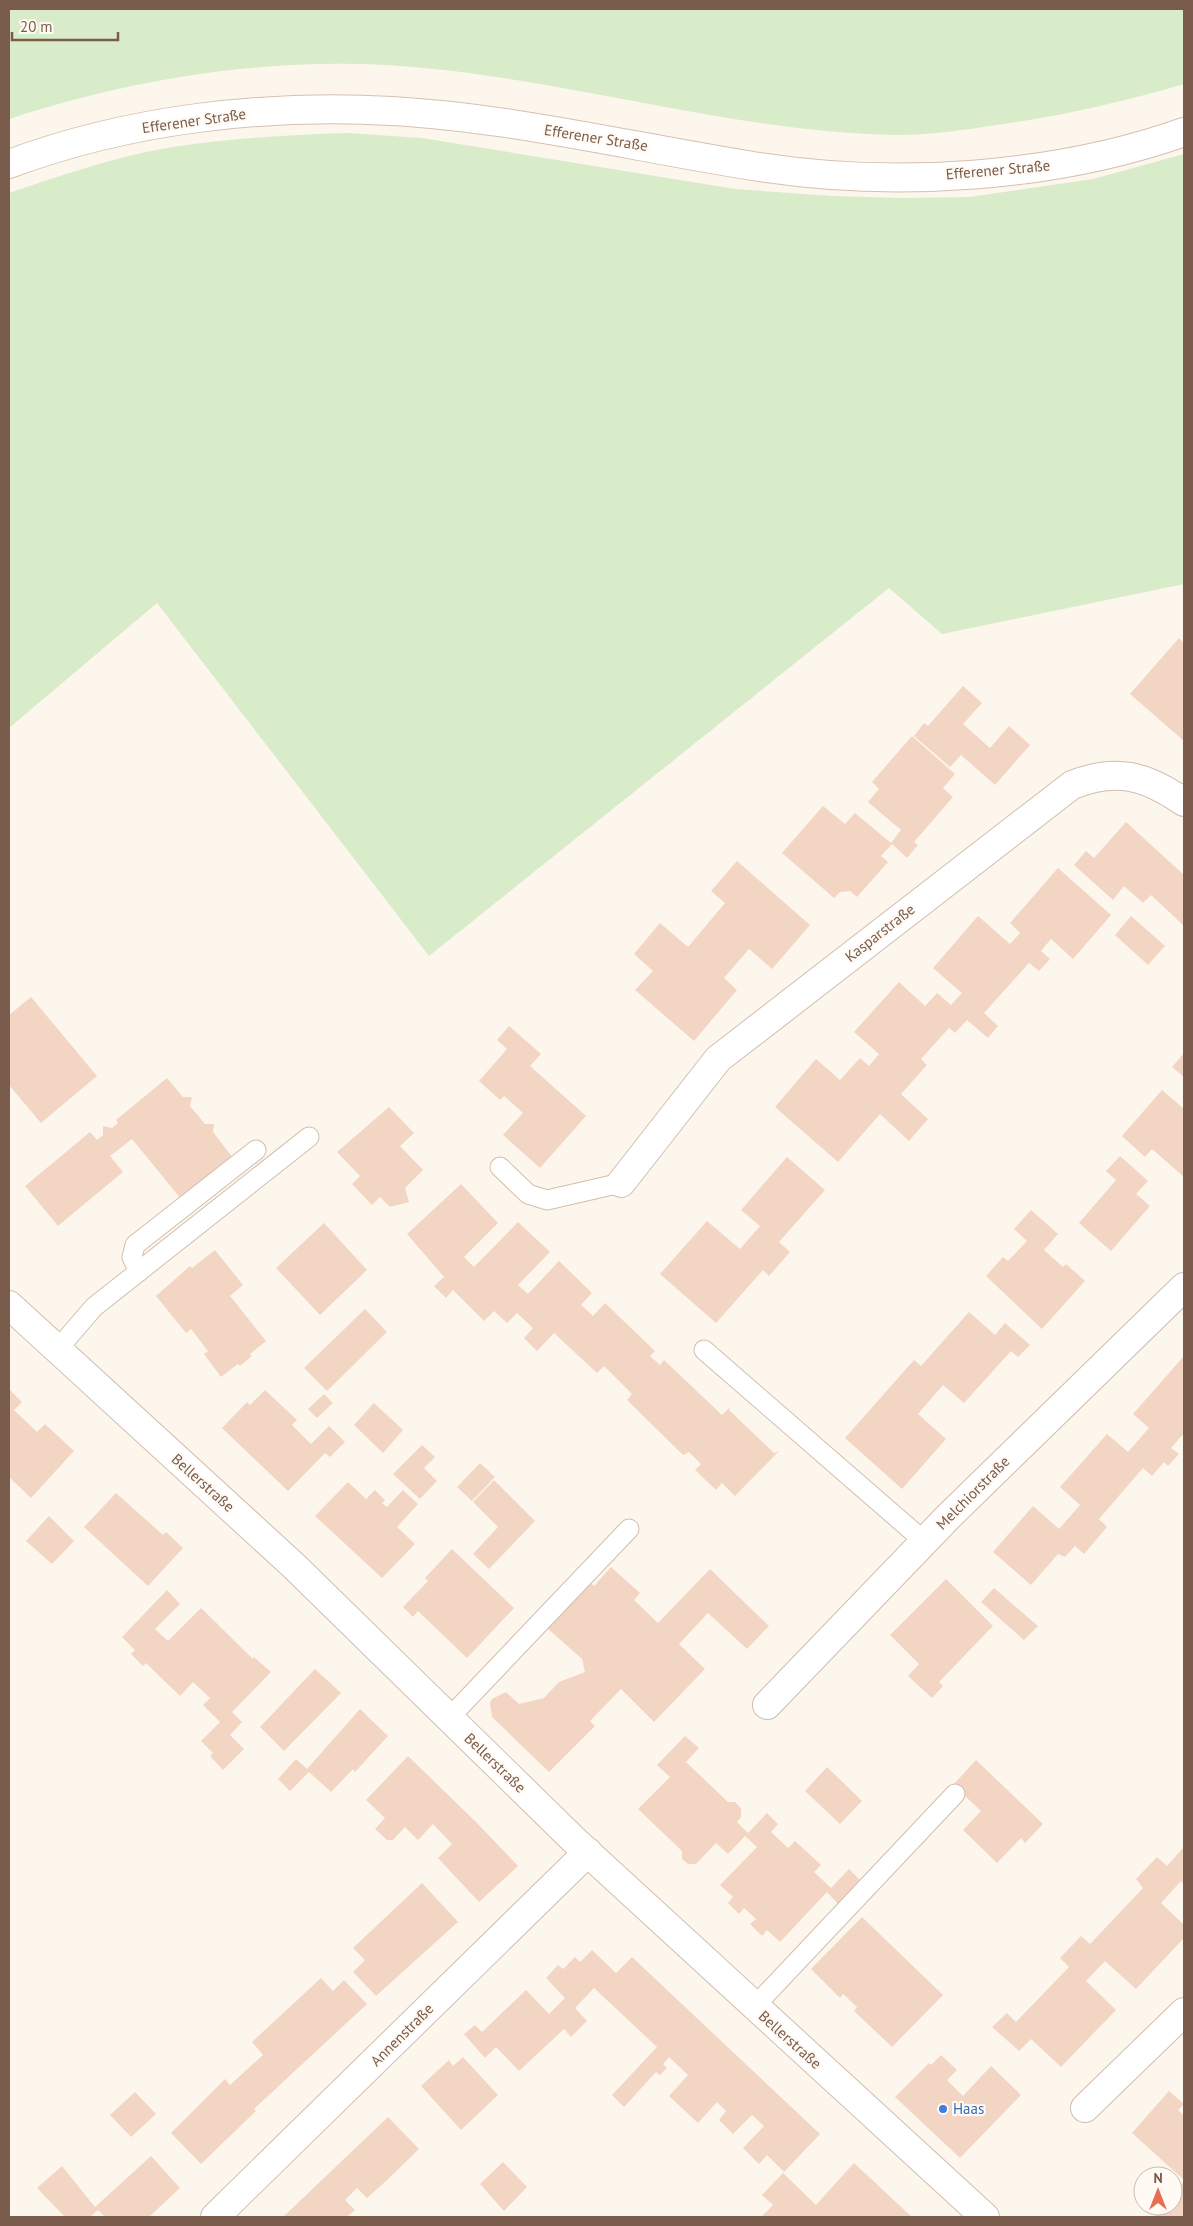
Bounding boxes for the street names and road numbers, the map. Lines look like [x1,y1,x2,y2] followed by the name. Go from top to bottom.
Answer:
[141,104,247,137] street label: Efferener Straße
[543,120,649,155] street label: Efferener Straße
[945,155,1051,184] street label: Efferener Straße
[841,899,918,966] street label: Kasparstraße
[168,1449,239,1516] street label: Bellerstraße
[932,1452,1013,1533] street label: Melchiorstraße
[461,1729,530,1797] street label: Bellerstraße
[366,1999,437,2070] street label: Annenstraße
[755,2006,826,2073] street label: Bellerstraße

